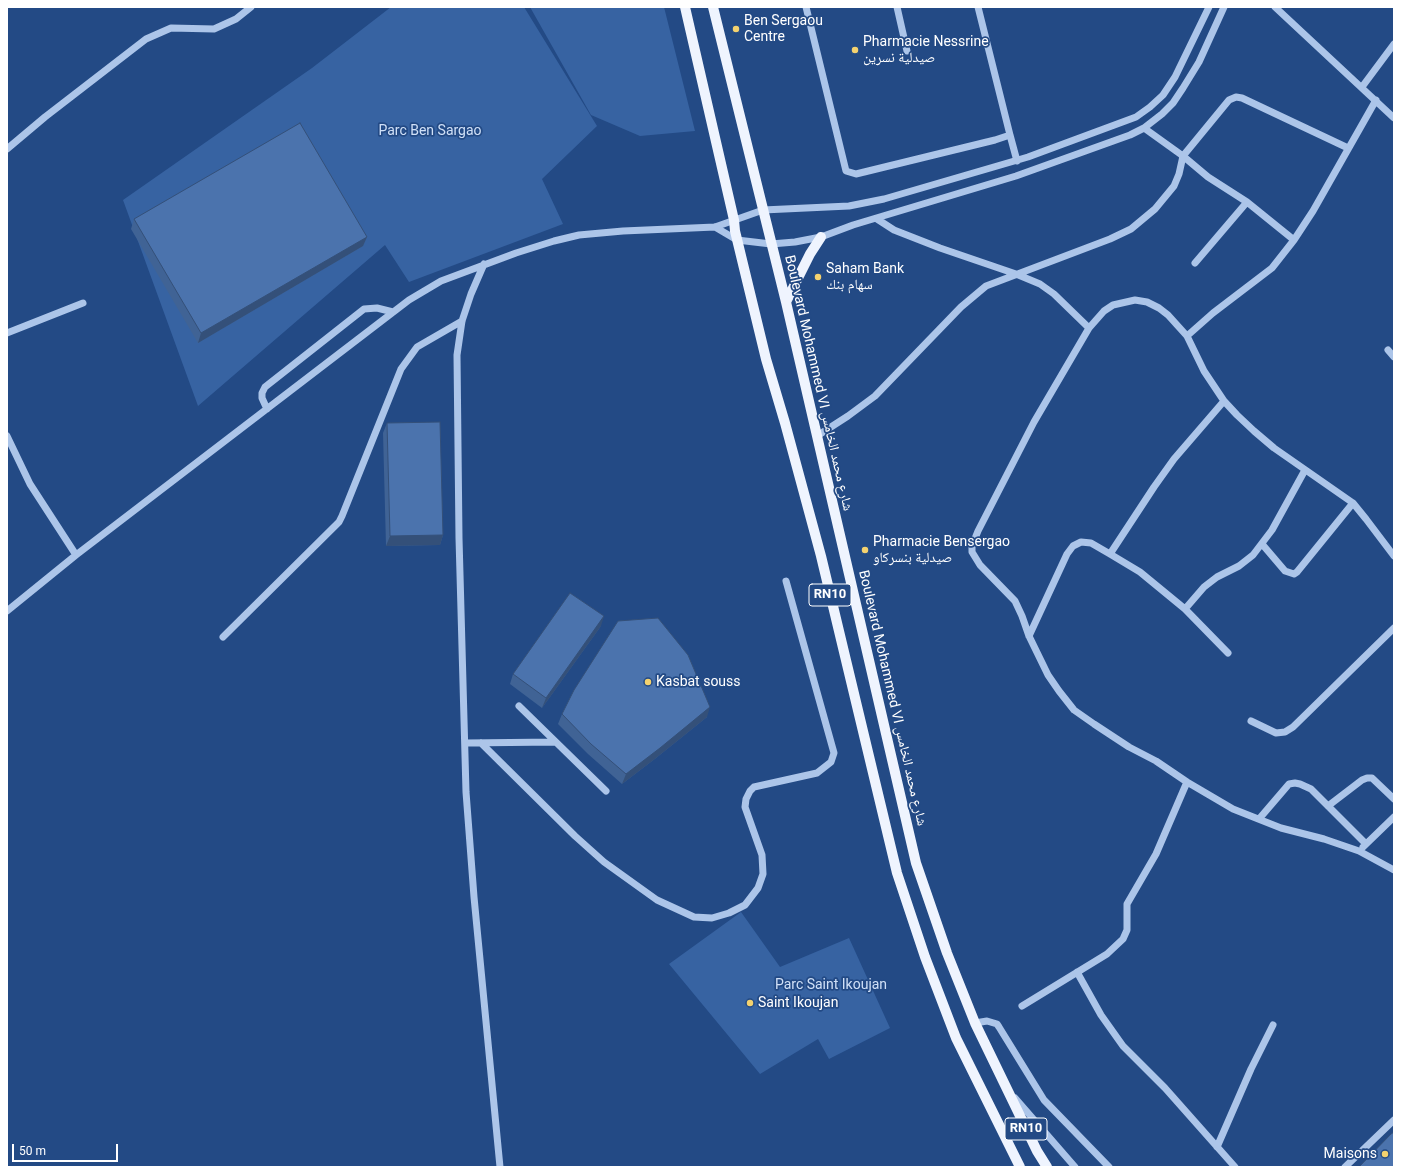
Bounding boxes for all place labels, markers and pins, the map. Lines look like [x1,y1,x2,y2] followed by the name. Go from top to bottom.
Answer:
[744,13,823,46] place label: Ben Sergaou Centre
[731,24,741,34] marker: Ben Sergaou Centre
[863,34,989,66] place label: Pharmacie Nessrine صيدلية نسرين
[850,45,860,55] marker: Pharmacie Nessrine صيدلية نسرين
[826,261,904,294] place label: Saham Bank سهام بنك
[813,272,823,282] marker: Saham Bank سهام بنك
[873,534,1010,566] place label: Pharmacie Bensergao صيدلية بنسركاو
[860,545,870,555] marker: Pharmacie Bensergao صيدلية بنسركاو
[656,674,741,690] place label: Kasbat souss
[643,677,653,687] marker: Kasbat souss
[758,995,838,1011] place label: Saint Ikoujan
[745,998,755,1008] marker: Saint Ikoujan
[1324,1146,1377,1162] place label: Maisons
[1380,1149,1390,1159] marker: Maisons

